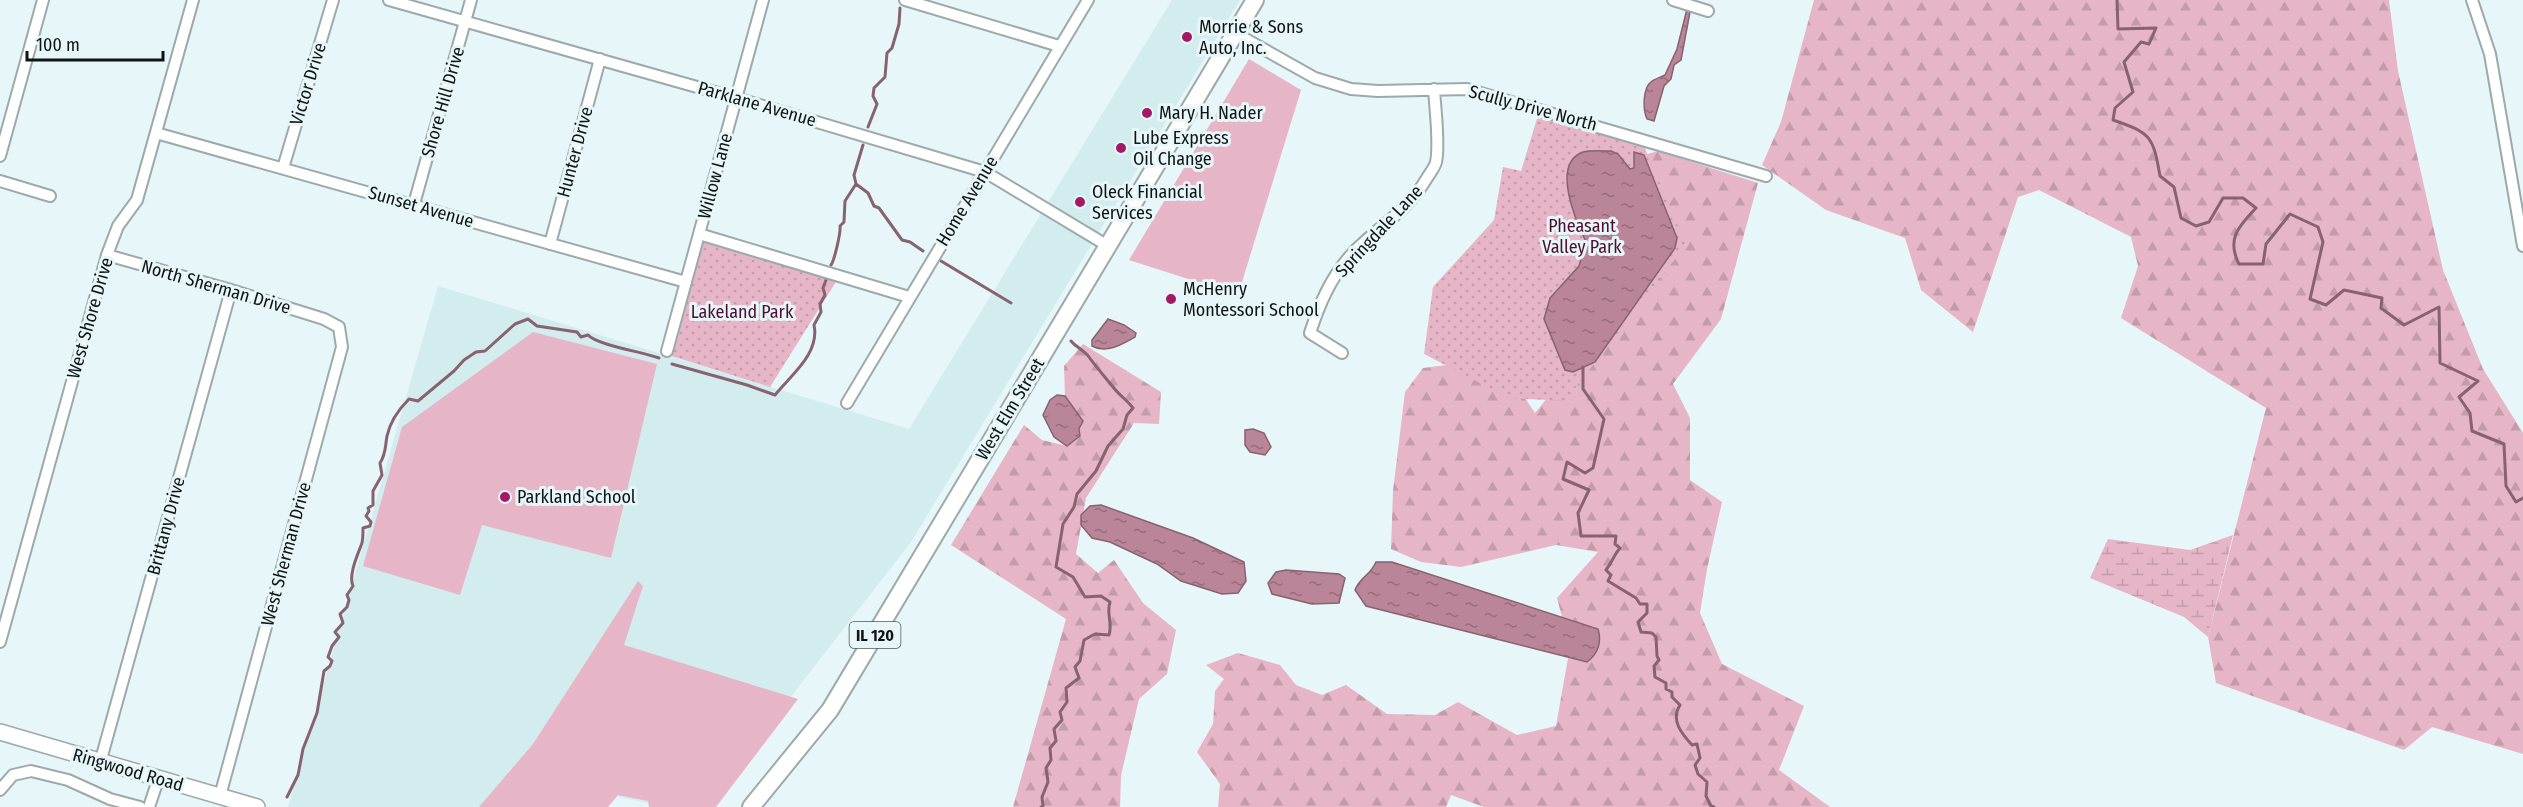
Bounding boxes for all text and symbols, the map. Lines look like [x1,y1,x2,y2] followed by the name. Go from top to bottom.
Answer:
[1199,16,1304,59] place label: Morrie & Sons Auto, Inc.
[27,24,164,62] scale bar
[1180,30,1194,44] marker: Morrie & Sons Auto, Inc.
[36,34,80,56] text: 100 m
[285,40,331,128] street label: Victor Drive
[417,44,469,160] street label: Shore Hill Drive
[695,77,819,131] street label: Parklane Avenue
[1466,80,1600,136] street label: Scully Drive North
[1159,102,1263,124] place label: Mary H. Nader
[552,104,598,200] street label: Hunter Drive
[1140,106,1154,120] marker: Mary H. Nader
[1133,127,1229,170] place label: Lube Express Oil Change
[693,131,737,221] street label: Willow Lane
[1114,141,1128,155] marker: Lube Express Oil Change
[931,152,1003,250] street label: Home Avenue
[1331,180,1427,282] street label: Springdale Lane
[366,181,476,233] street label: Sunset Avenue
[1092,181,1203,224] place label: Oleck Financial Services
[1073,195,1087,209] marker: Oleck Financial Services
[1542,215,1622,258] park label: Pheasant Valley Park
[62,255,118,381] street label: West Shore Drive
[139,255,293,319] street label: North Sherman Drive
[1183,278,1319,321] place label: McHenry Montessori School
[1164,292,1178,306] marker: McHenry Montessori School
[691,301,794,323] park label: Lakeland Park
[971,354,1049,464] street label: West Elm Street
[142,474,190,578] street label: Brittany Drive
[256,480,316,628] street label: West Sherman Drive
[517,486,636,508] place label: Parkland School
[498,490,512,504] marker: Parkland School
[850,622,900,648] road number: IL 120
[70,744,186,796] street label: Ringwood Road

